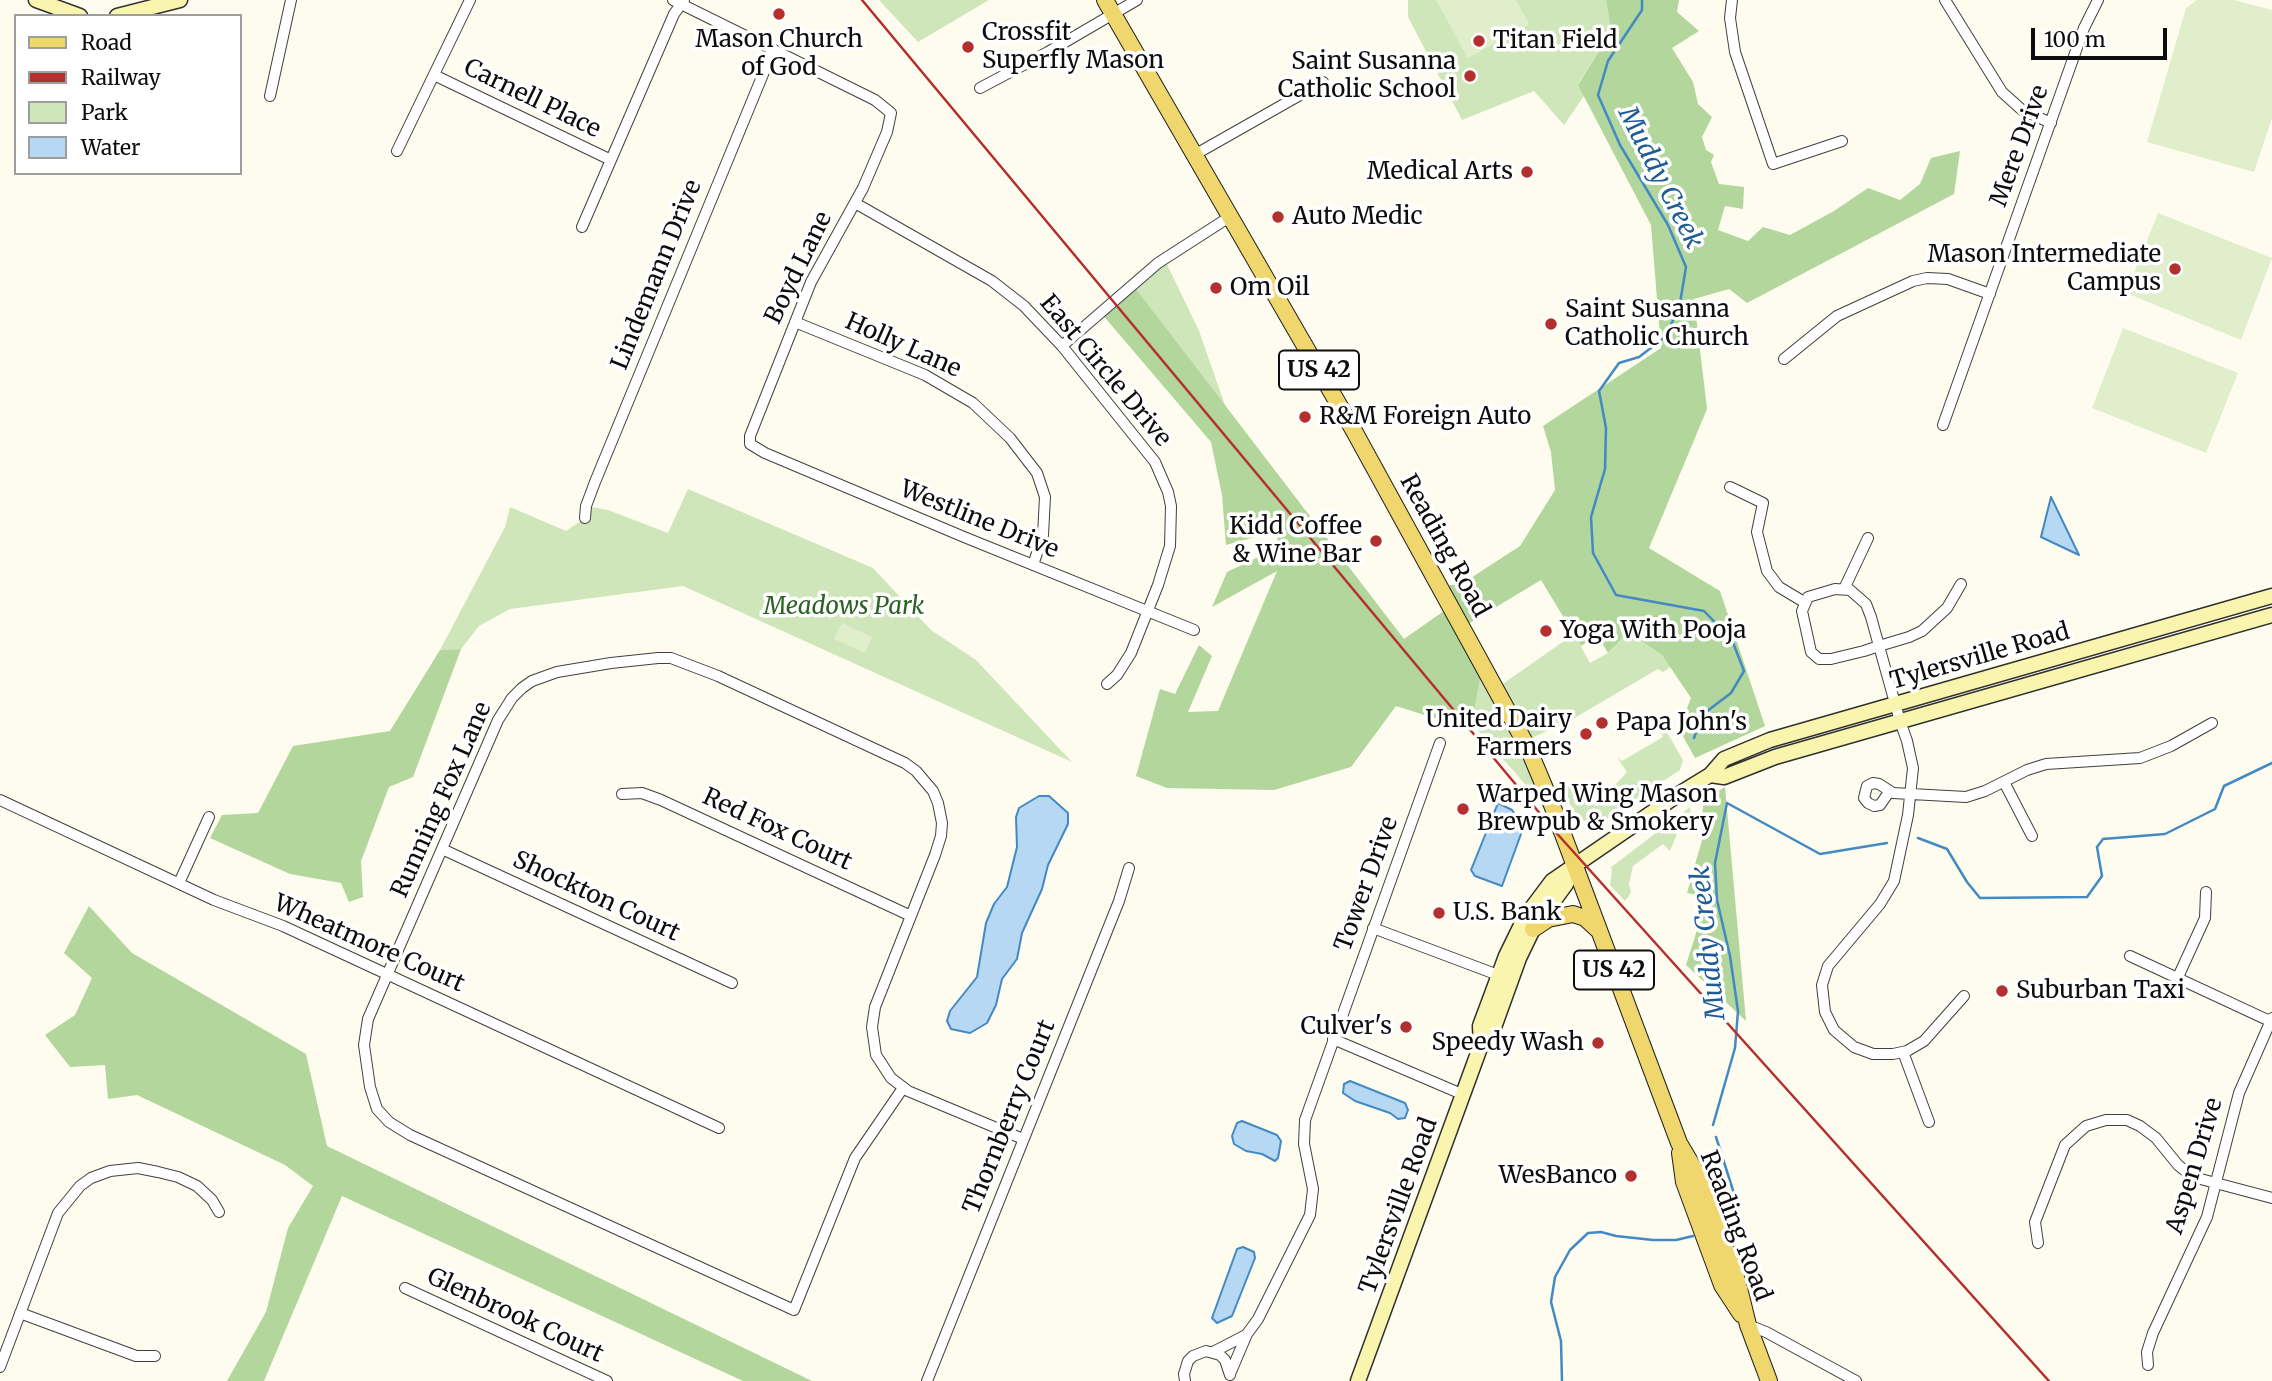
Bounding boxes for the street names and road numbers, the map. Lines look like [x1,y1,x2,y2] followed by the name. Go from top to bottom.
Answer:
[459,54,605,144] street label: Carnell Place
[1985,81,2055,211] street label: Mere Drive
[606,176,708,374] street label: Lindemann Drive
[759,207,839,329] street label: Boyd Lane
[1033,289,1177,453] street label: East Circle Drive
[841,308,965,384] street label: Holly Lane
[1279,350,1359,390] road number: US 42
[1393,470,1495,622] street label: Reading Road
[896,475,1062,565] street label: Westline Drive
[1887,618,2073,696] street label: Tylersville Road
[386,698,498,902] street label: Running Fox Lane
[698,783,856,877] street label: Red Fox Court
[1329,813,1405,955] street label: Tower Drive
[508,846,684,948] street label: Shockton Court
[269,889,469,999] street label: Wheatmore Court
[1574,951,1654,990] road number: US 42
[958,1016,1062,1218] street label: Thornberry Court
[2161,1095,2229,1237] street label: Aspen Drive
[1354,1114,1444,1298] street label: Tylersville Road
[1693,1147,1777,1305] street label: Reading Road
[422,1263,608,1369] street label: Glenbrook Court

